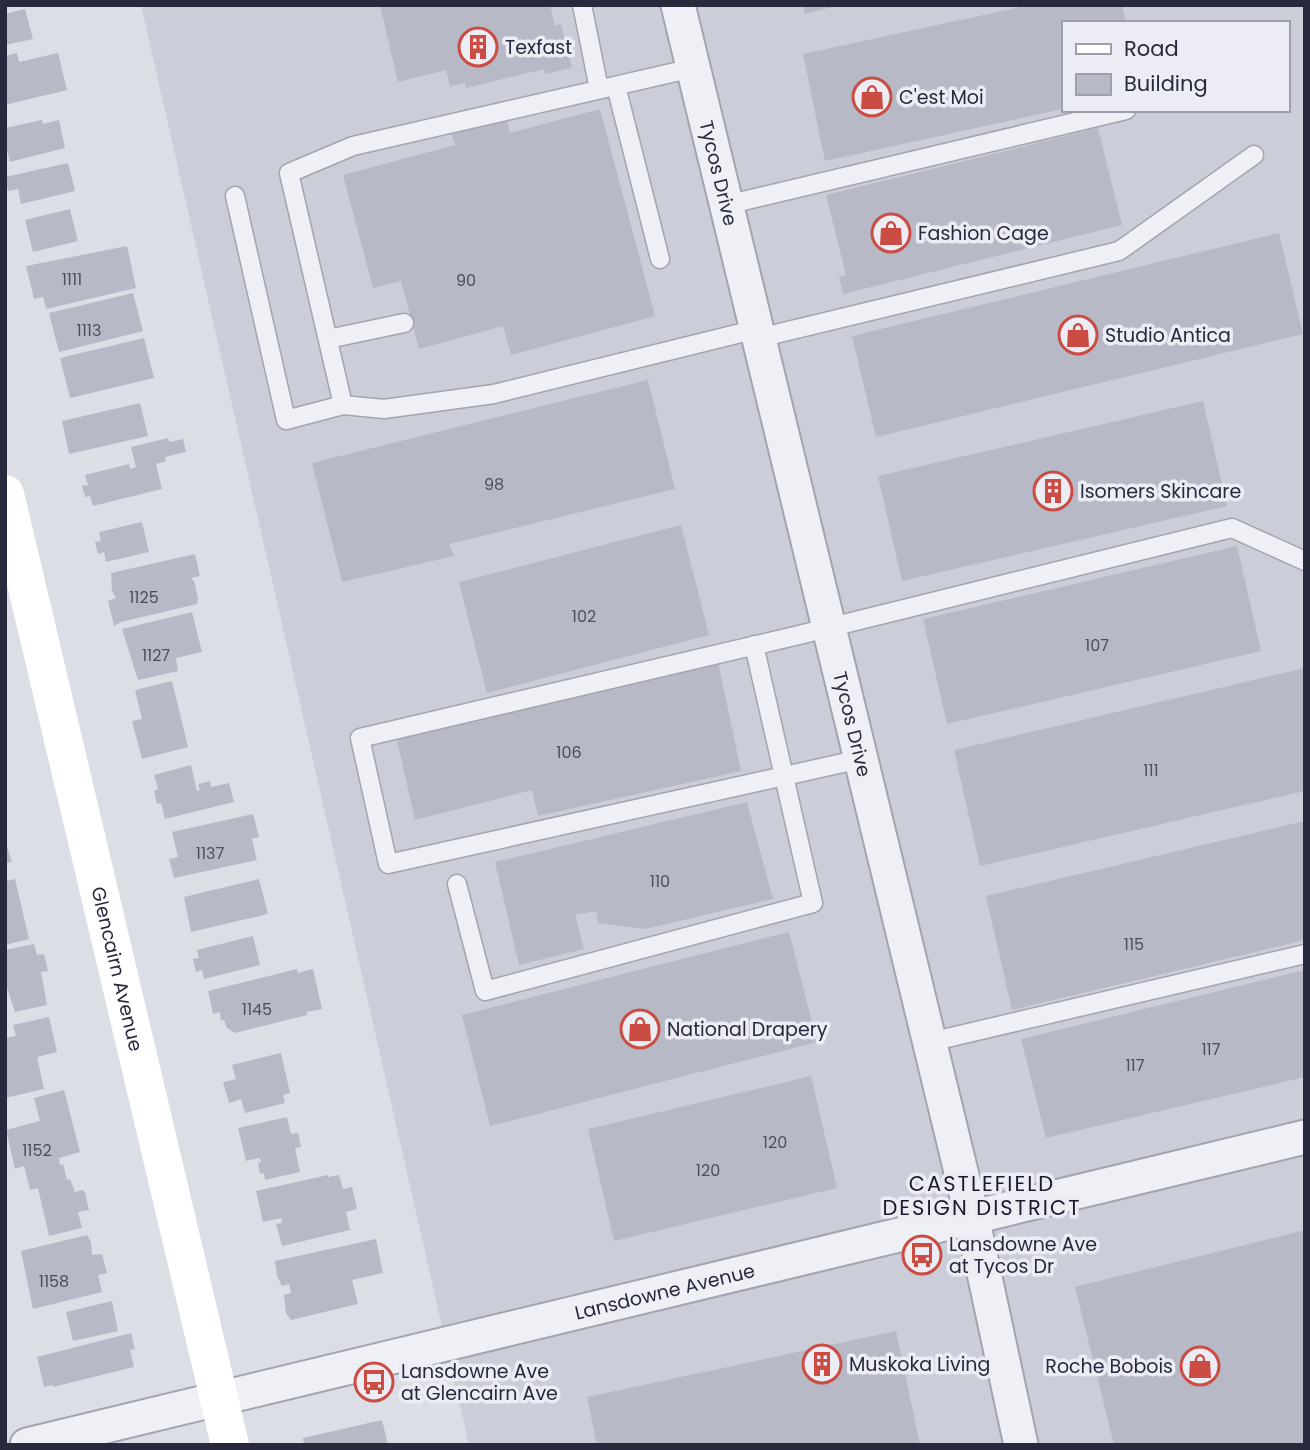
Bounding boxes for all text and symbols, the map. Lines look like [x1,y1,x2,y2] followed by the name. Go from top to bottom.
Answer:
[1062,21,1289,112] legend
[457,26,499,68] building icon: Texfast
[505,34,572,61] place label: Texfast
[1124,34,1179,63] text: Road
[1124,69,1208,98] text: Building
[851,76,893,118] shop icon: C'est Moi
[899,84,984,111] place label: C'est Moi
[693,118,744,229] street label: Tycos Drive
[870,212,912,254] shop icon: Fashion Cage
[918,220,1049,247] place label: Fashion Cage
[62,268,82,291] house number: 1111
[456,269,476,292] house number: 90
[1057,314,1099,356] shop icon: Studio Antica
[77,319,101,342] house number: 1113
[1105,322,1231,349] place label: Studio Antica
[1032,470,1074,512] building icon: Isomers Skincare
[484,473,504,496] house number: 98
[1080,478,1241,505] place label: Isomers Skincare
[129,586,159,609] house number: 1125
[572,605,596,628] house number: 102
[1085,634,1109,657] house number: 107
[142,644,170,667] house number: 1127
[826,669,878,780] street label: Tycos Drive
[556,741,582,764] house number: 106
[1143,759,1159,782] house number: 111
[196,842,224,865] house number: 1137
[650,870,670,893] house number: 110
[84,884,149,1054] street label: Glencairn Avenue
[1124,933,1144,956] house number: 115
[242,998,272,1021] house number: 1145
[619,1008,661,1050] shop icon: National Drapery
[667,1016,828,1043] place label: National Drapery
[1202,1038,1221,1061] house number: 117
[1126,1054,1145,1077] house number: 117
[763,1131,787,1154] house number: 120
[22,1139,52,1162] house number: 1152
[696,1159,720,1182] house number: 120
[882,1169,1082,1222] district label: CASTLEFIELD DESIGN DISTRICT
[949,1231,1097,1280] place label: Lansdowne Ave at Tycos Dr
[901,1234,943,1276] bus stop icon: Lansdowne Ave at Tycos Dr
[572,1257,758,1326] street label: Lansdowne Avenue
[39,1270,69,1293] house number: 1158
[801,1343,843,1385] building icon: Muskoka Living
[1179,1345,1221,1387] shop icon: Roche Bobois
[849,1351,990,1378] place label: Muskoka Living
[1045,1353,1173,1380] place label: Roche Bobois
[401,1358,558,1407] place label: Lansdowne Ave at Glencairn Ave
[353,1361,395,1403] bus stop icon: Lansdowne Ave at Glencairn Ave

